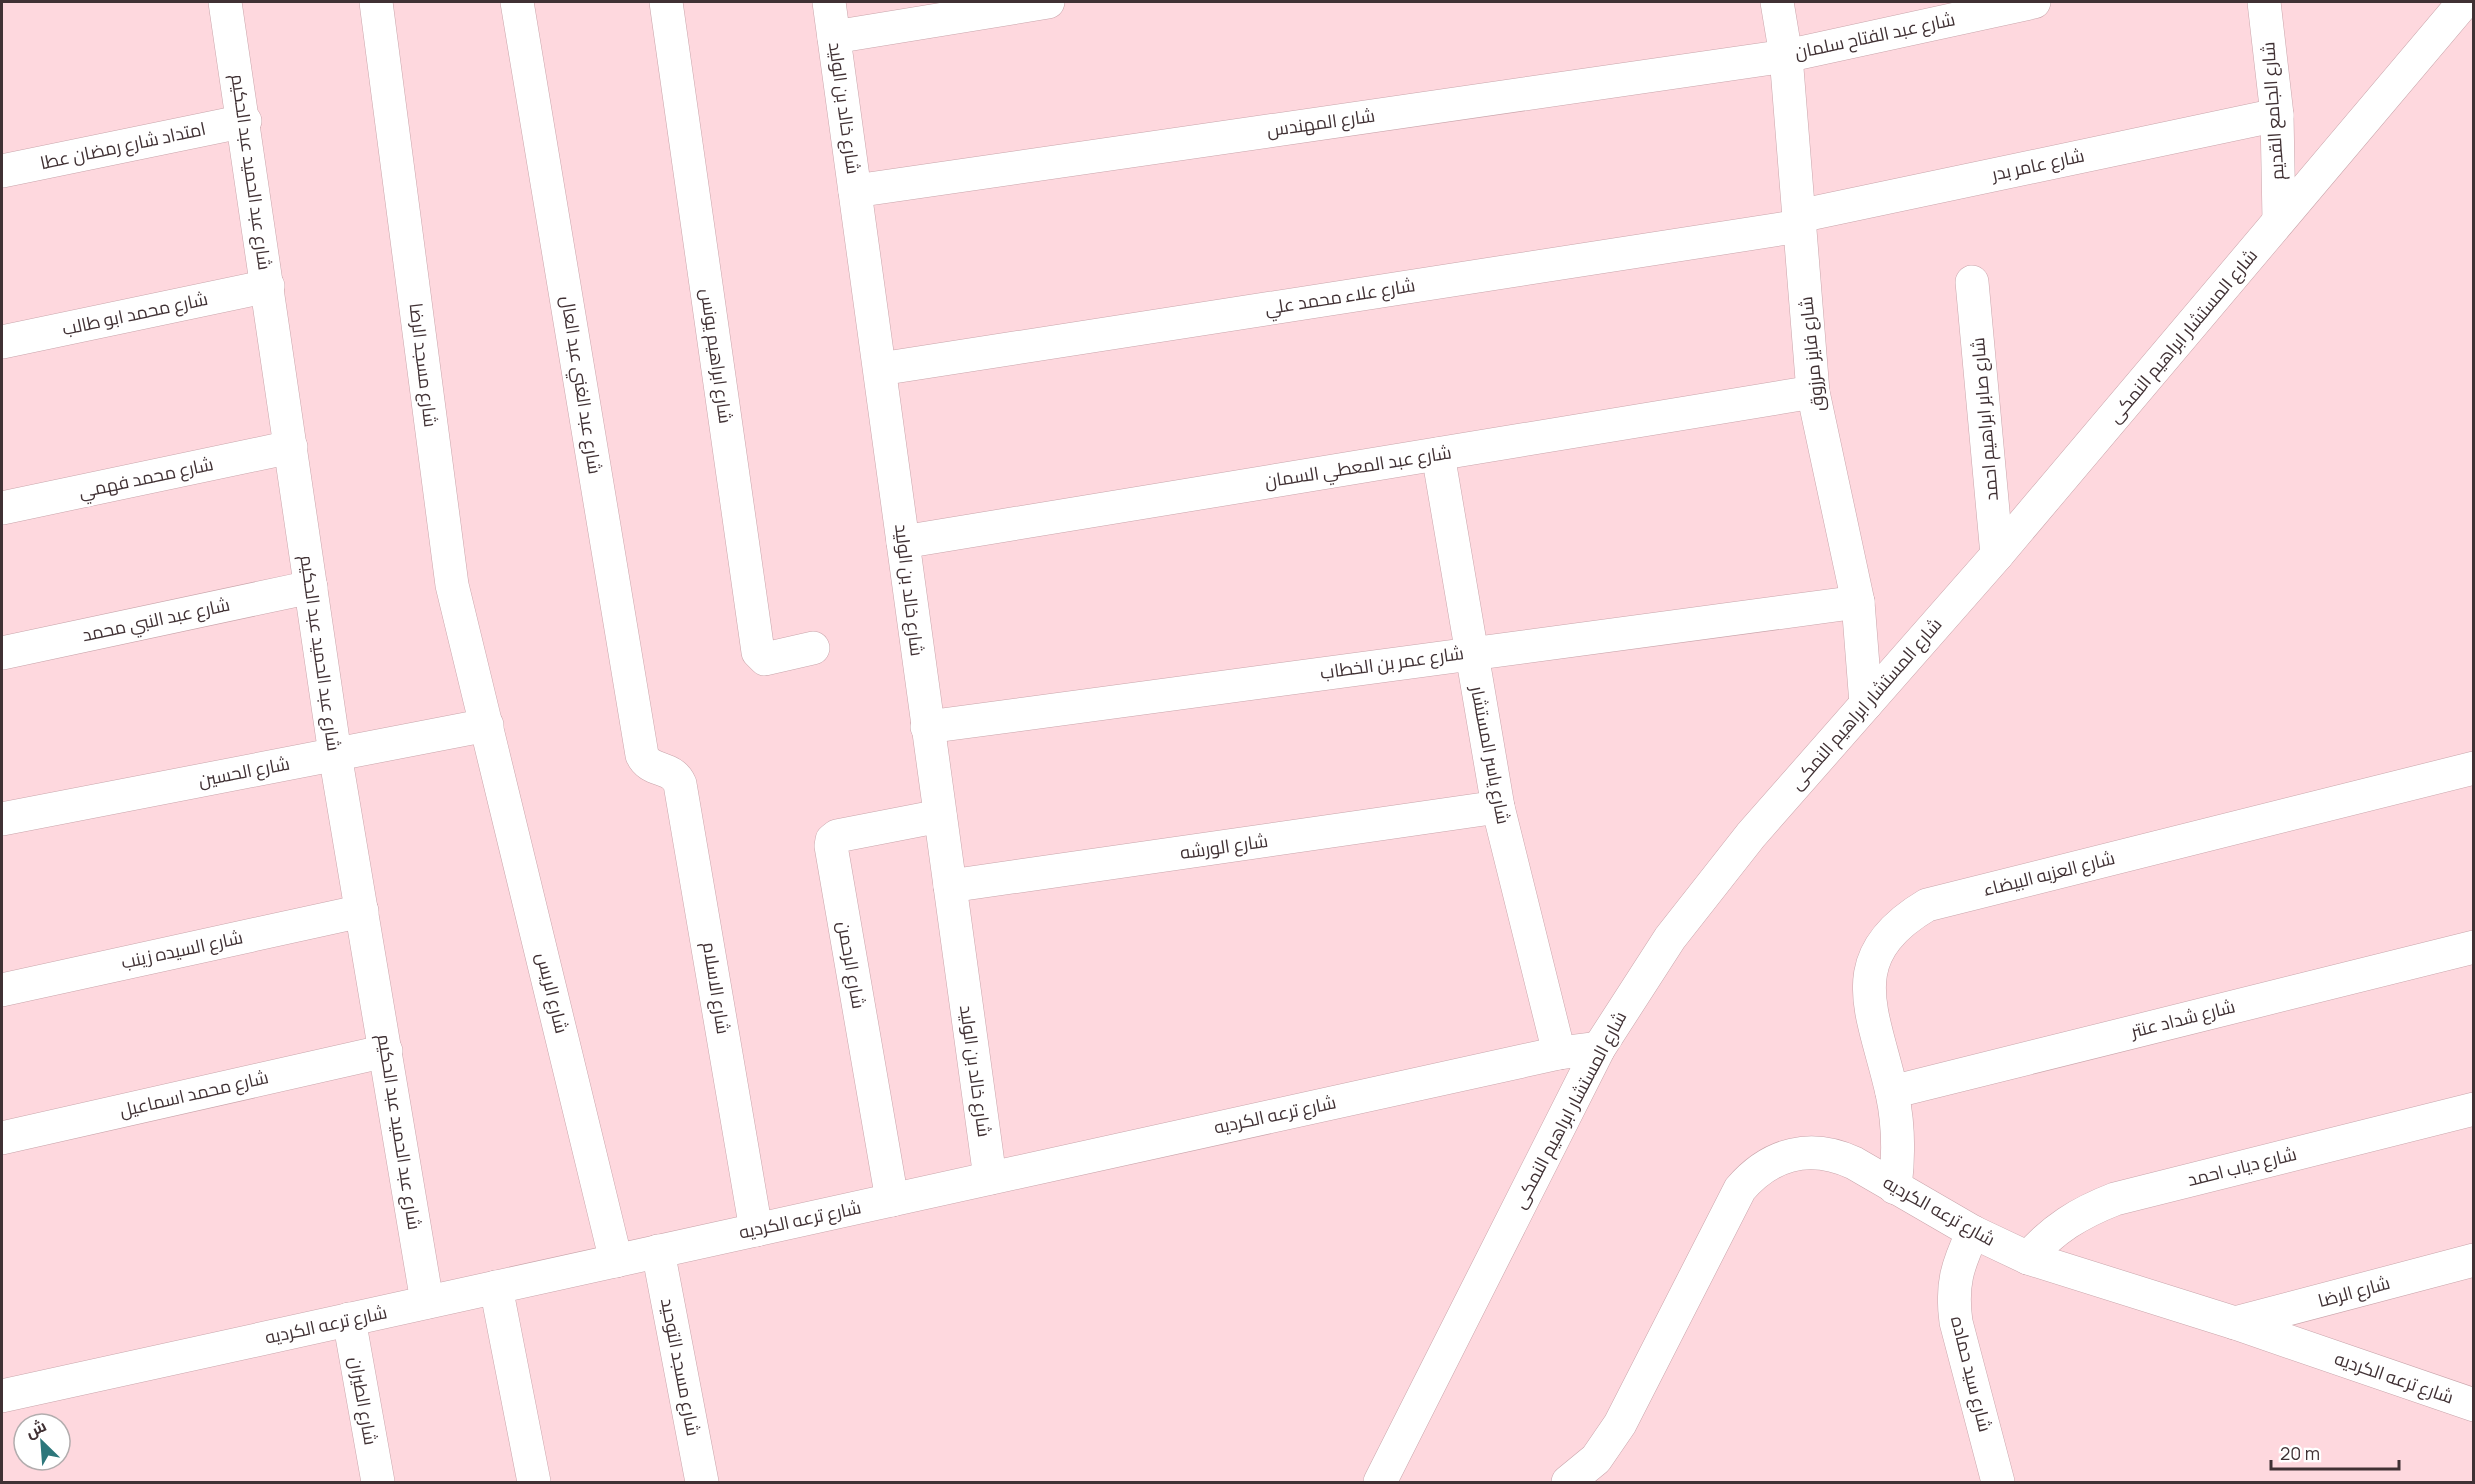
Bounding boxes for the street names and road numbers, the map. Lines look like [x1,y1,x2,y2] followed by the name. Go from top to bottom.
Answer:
[1792,6,1957,65] street label: شارع عبد الفتاح سلمان
[823,40,866,176] street label: شارع خالد بن الوليد
[2255,41,2290,181] street label: شارع الجامع القديم
[225,72,278,272] street label: شارع عبد الحميد عبد الحكيم
[1265,103,1377,142] street label: شارع المهندس
[38,116,208,175] street label: امتداد شارع رمضان عطا
[1988,142,2087,187] street label: شارع عامر بدر
[2102,243,2263,428] street label: شارع المستشار ابراهيم النمكى
[1263,272,1417,323] street label: شارع علاء محمد علي
[60,286,210,341] street label: شارع محمد ابو طالب
[695,287,738,425] street label: شارع ابراهيم يونس
[553,294,608,476] street label: شارع عبد الغني عبد العال
[1793,295,1830,413] street label: شارع فايز مرزوق
[403,301,444,428] street label: شارع مسجد الرضا
[1965,336,2004,502] street label: شارع صابر ابراهيم احمد
[1263,439,1453,496] street label: شارع عبد المعطي السمان
[76,451,216,506] street label: شارع محمد فهمي
[889,522,930,657] street label: شارع خالد بن الوليد
[294,553,347,753] street label: شارع عبد الحميد عبد الحكيم
[80,592,233,649] street label: شارع عبد النبي محمد
[1784,612,1947,795] street label: شارع المستشار ابراهيم النمكى
[1318,640,1465,685] street label: شارع عمر بن الخطاب
[1465,683,1516,826] street label: شارع ياسر المستشار
[196,750,292,793] street label: شارع الحسين
[1178,828,1270,865] street label: شارع الورشه
[1980,845,2117,902] street label: شارع العزبه البيضاء
[832,919,871,1011] street label: شارع الرحمن
[119,924,245,975] street label: شارع السيده زينب
[697,940,736,1036] street label: شارع الاسلام
[530,950,575,1036] street label: شارع الريس
[2127,993,2238,1044] street label: شارع شداد عنتر
[954,1003,997,1139] street label: شارع خالد بن الوليد
[1507,1007,1632,1213] street label: شارع المستشار ابراهيم النمكى
[372,1032,427,1232] street label: شارع عبد الحميد عبد الحكيم
[117,1064,271,1123] street label: شارع محمد اسماعيل
[1212,1089,1338,1140] street label: شارع ترعه الكرديه
[2185,1141,2299,1192] street label: شارع دياب احمد
[1879,1170,2000,1252] street label: شارع ترعه الكرديه
[737,1194,863,1245] street label: شارع ترعه الكرديه
[2315,1270,2393,1313] street label: شارع الرضا
[655,1296,706,1438] street label: شارع مسجد التوحيد
[263,1299,389,1350] street label: شارع ترعه الكرديه
[1945,1313,1998,1434] street label: شارع سيد حماده
[2331,1345,2457,1410] street label: شارع ترعه الكرديه
[343,1355,384,1447] street label: شارع الطيران

